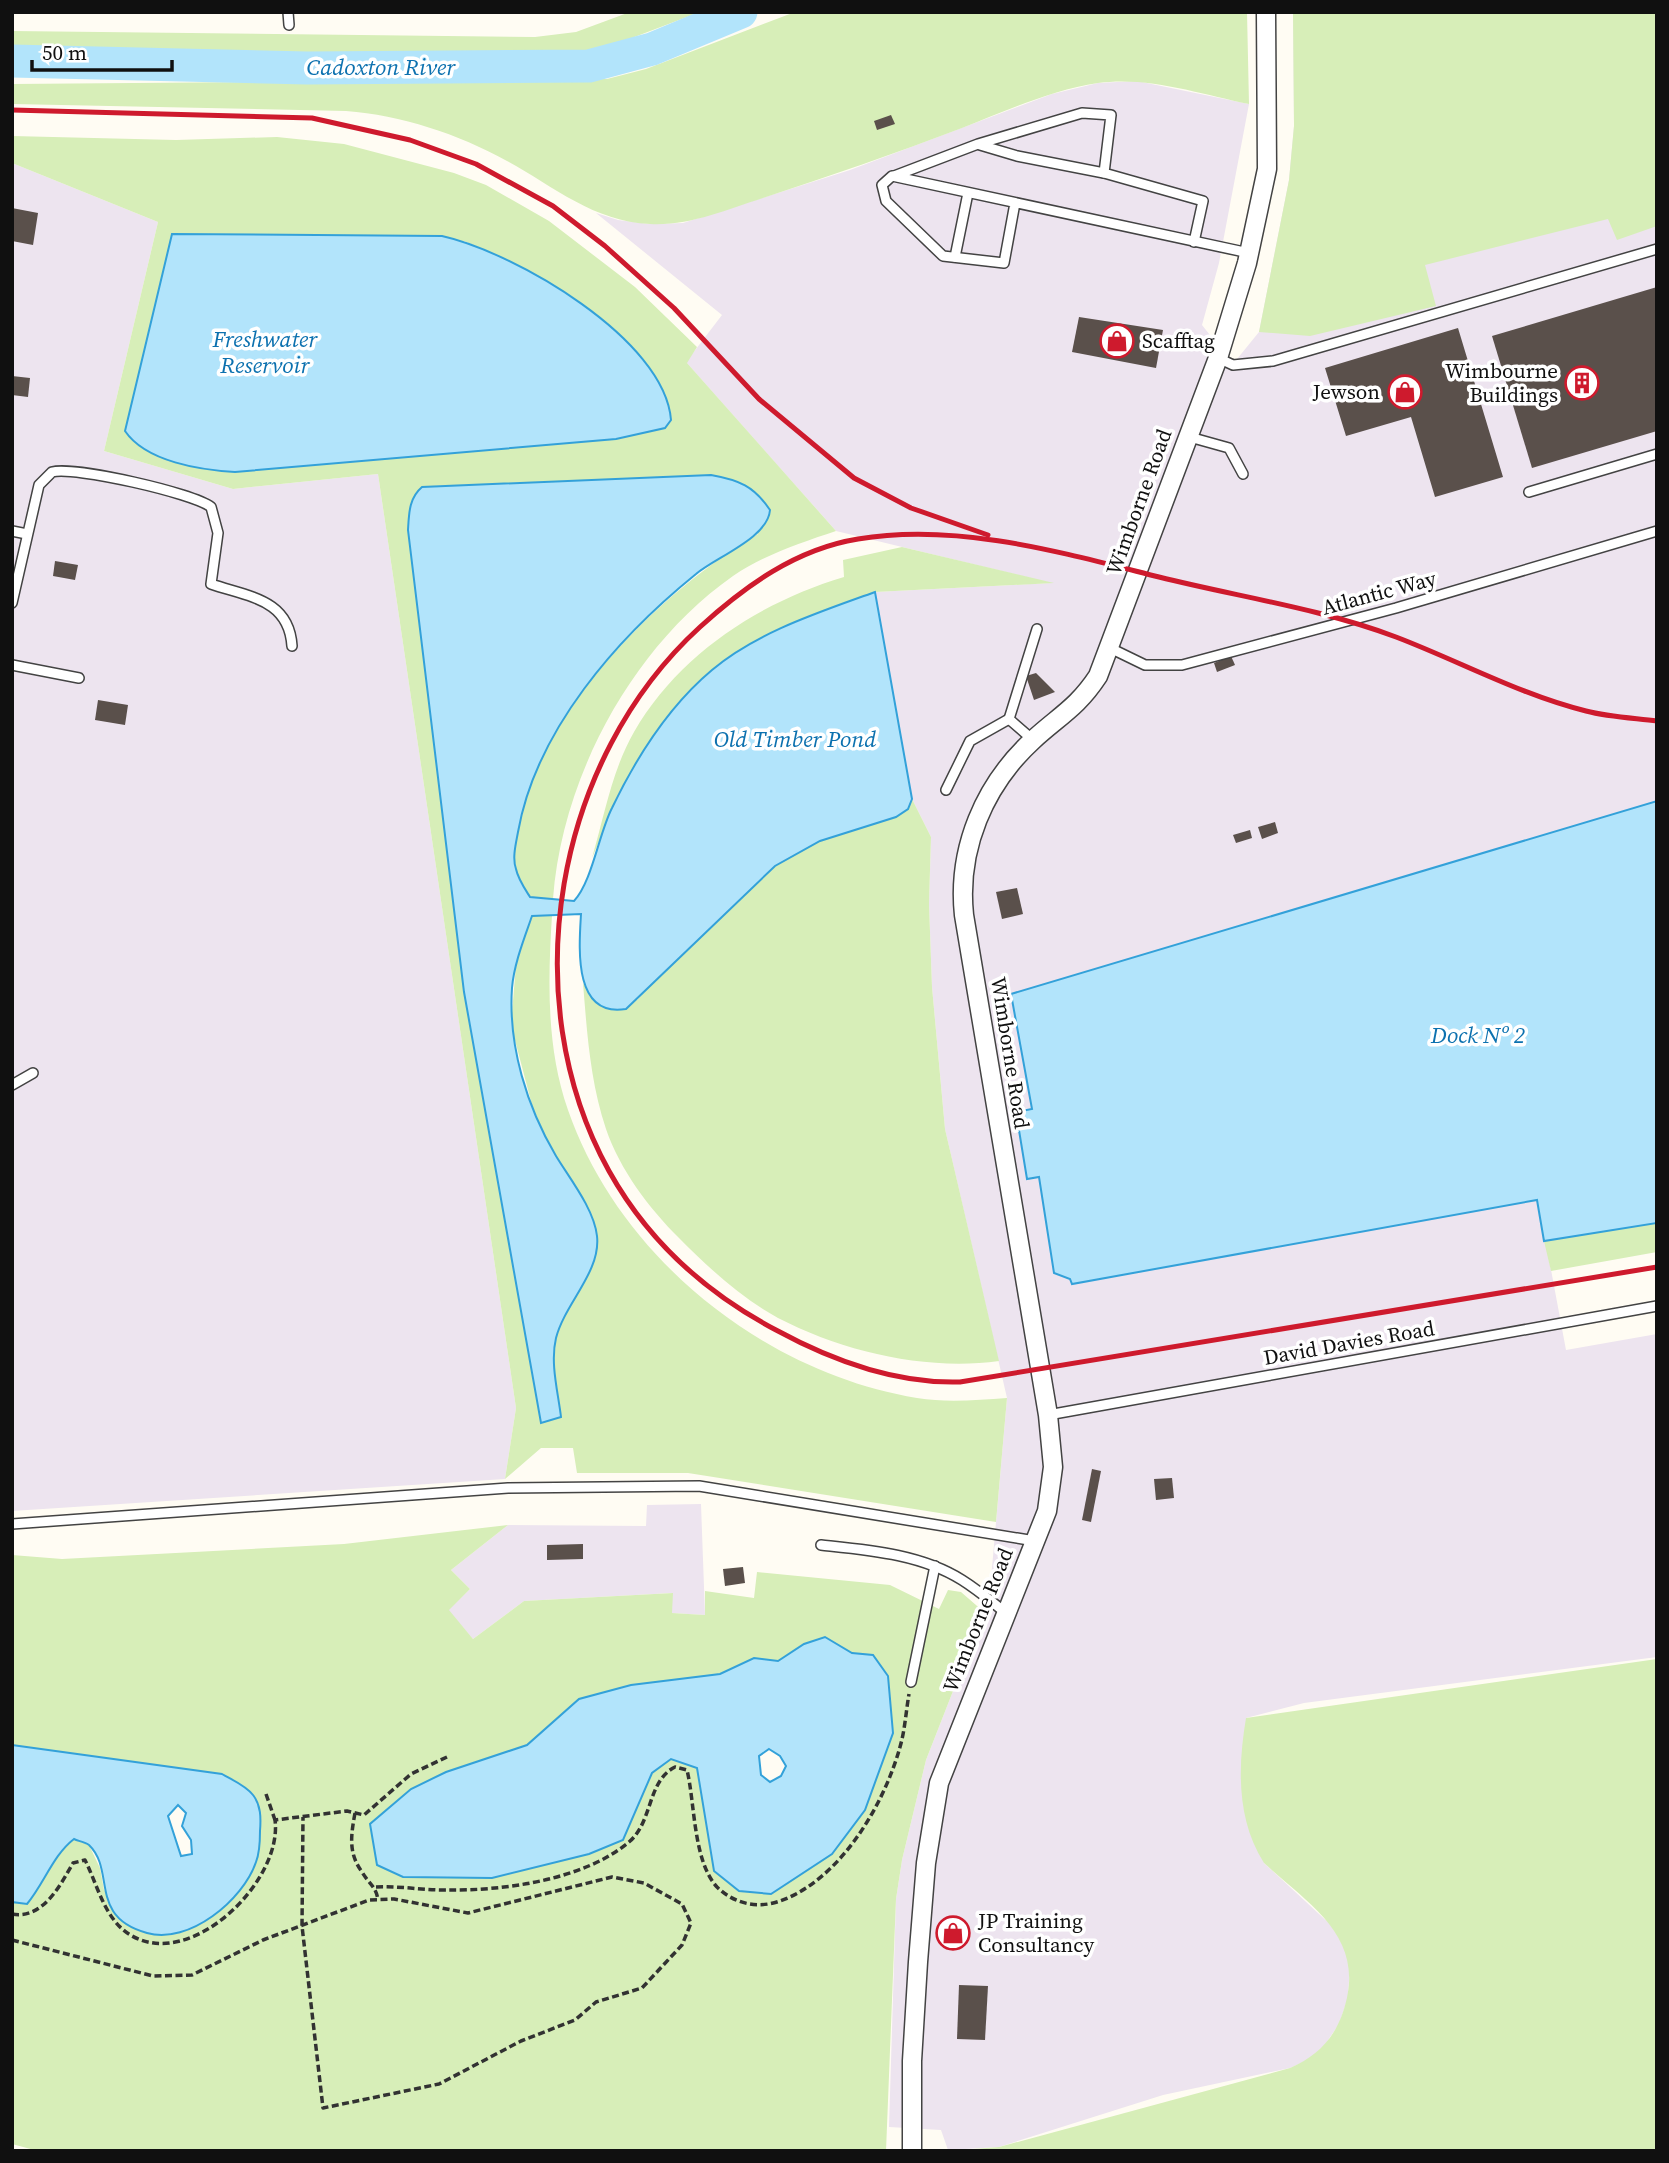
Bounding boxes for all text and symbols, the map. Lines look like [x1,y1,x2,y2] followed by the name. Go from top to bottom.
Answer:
[32,28,172,72] scale bar
[42,38,87,67] text: 50 m
[307,51,456,83] water label: Cadoxton River
[1098,322,1136,360] shop icon: Scafftag
[211,323,318,381] water label: Freshwater Reservoir
[1142,326,1215,355] place label: Scafftag
[1445,356,1558,409] place label: Wimbourne Buildings
[1563,364,1601,402] building icon: Wimbourne Buildings
[1386,373,1424,411] shop icon: Jewson
[1312,377,1380,406] place label: Jewson
[1099,425,1178,579] street label: Wimborne Road
[1319,563,1439,622] street label: Atlantic Way
[714,723,876,755] water label: Old Timber Pond
[984,975,1037,1131] street label: Wimborne Road
[1430,1019,1525,1051] water label: Dock Nº 2
[1261,1313,1437,1372] street label: David Davies Road
[935,1543,1020,1696] street label: Wimborne Road
[977,1906,1095,1959] place label: JP Training Consultancy
[934,1914,972,1952] shop icon: JP Training Consultancy

